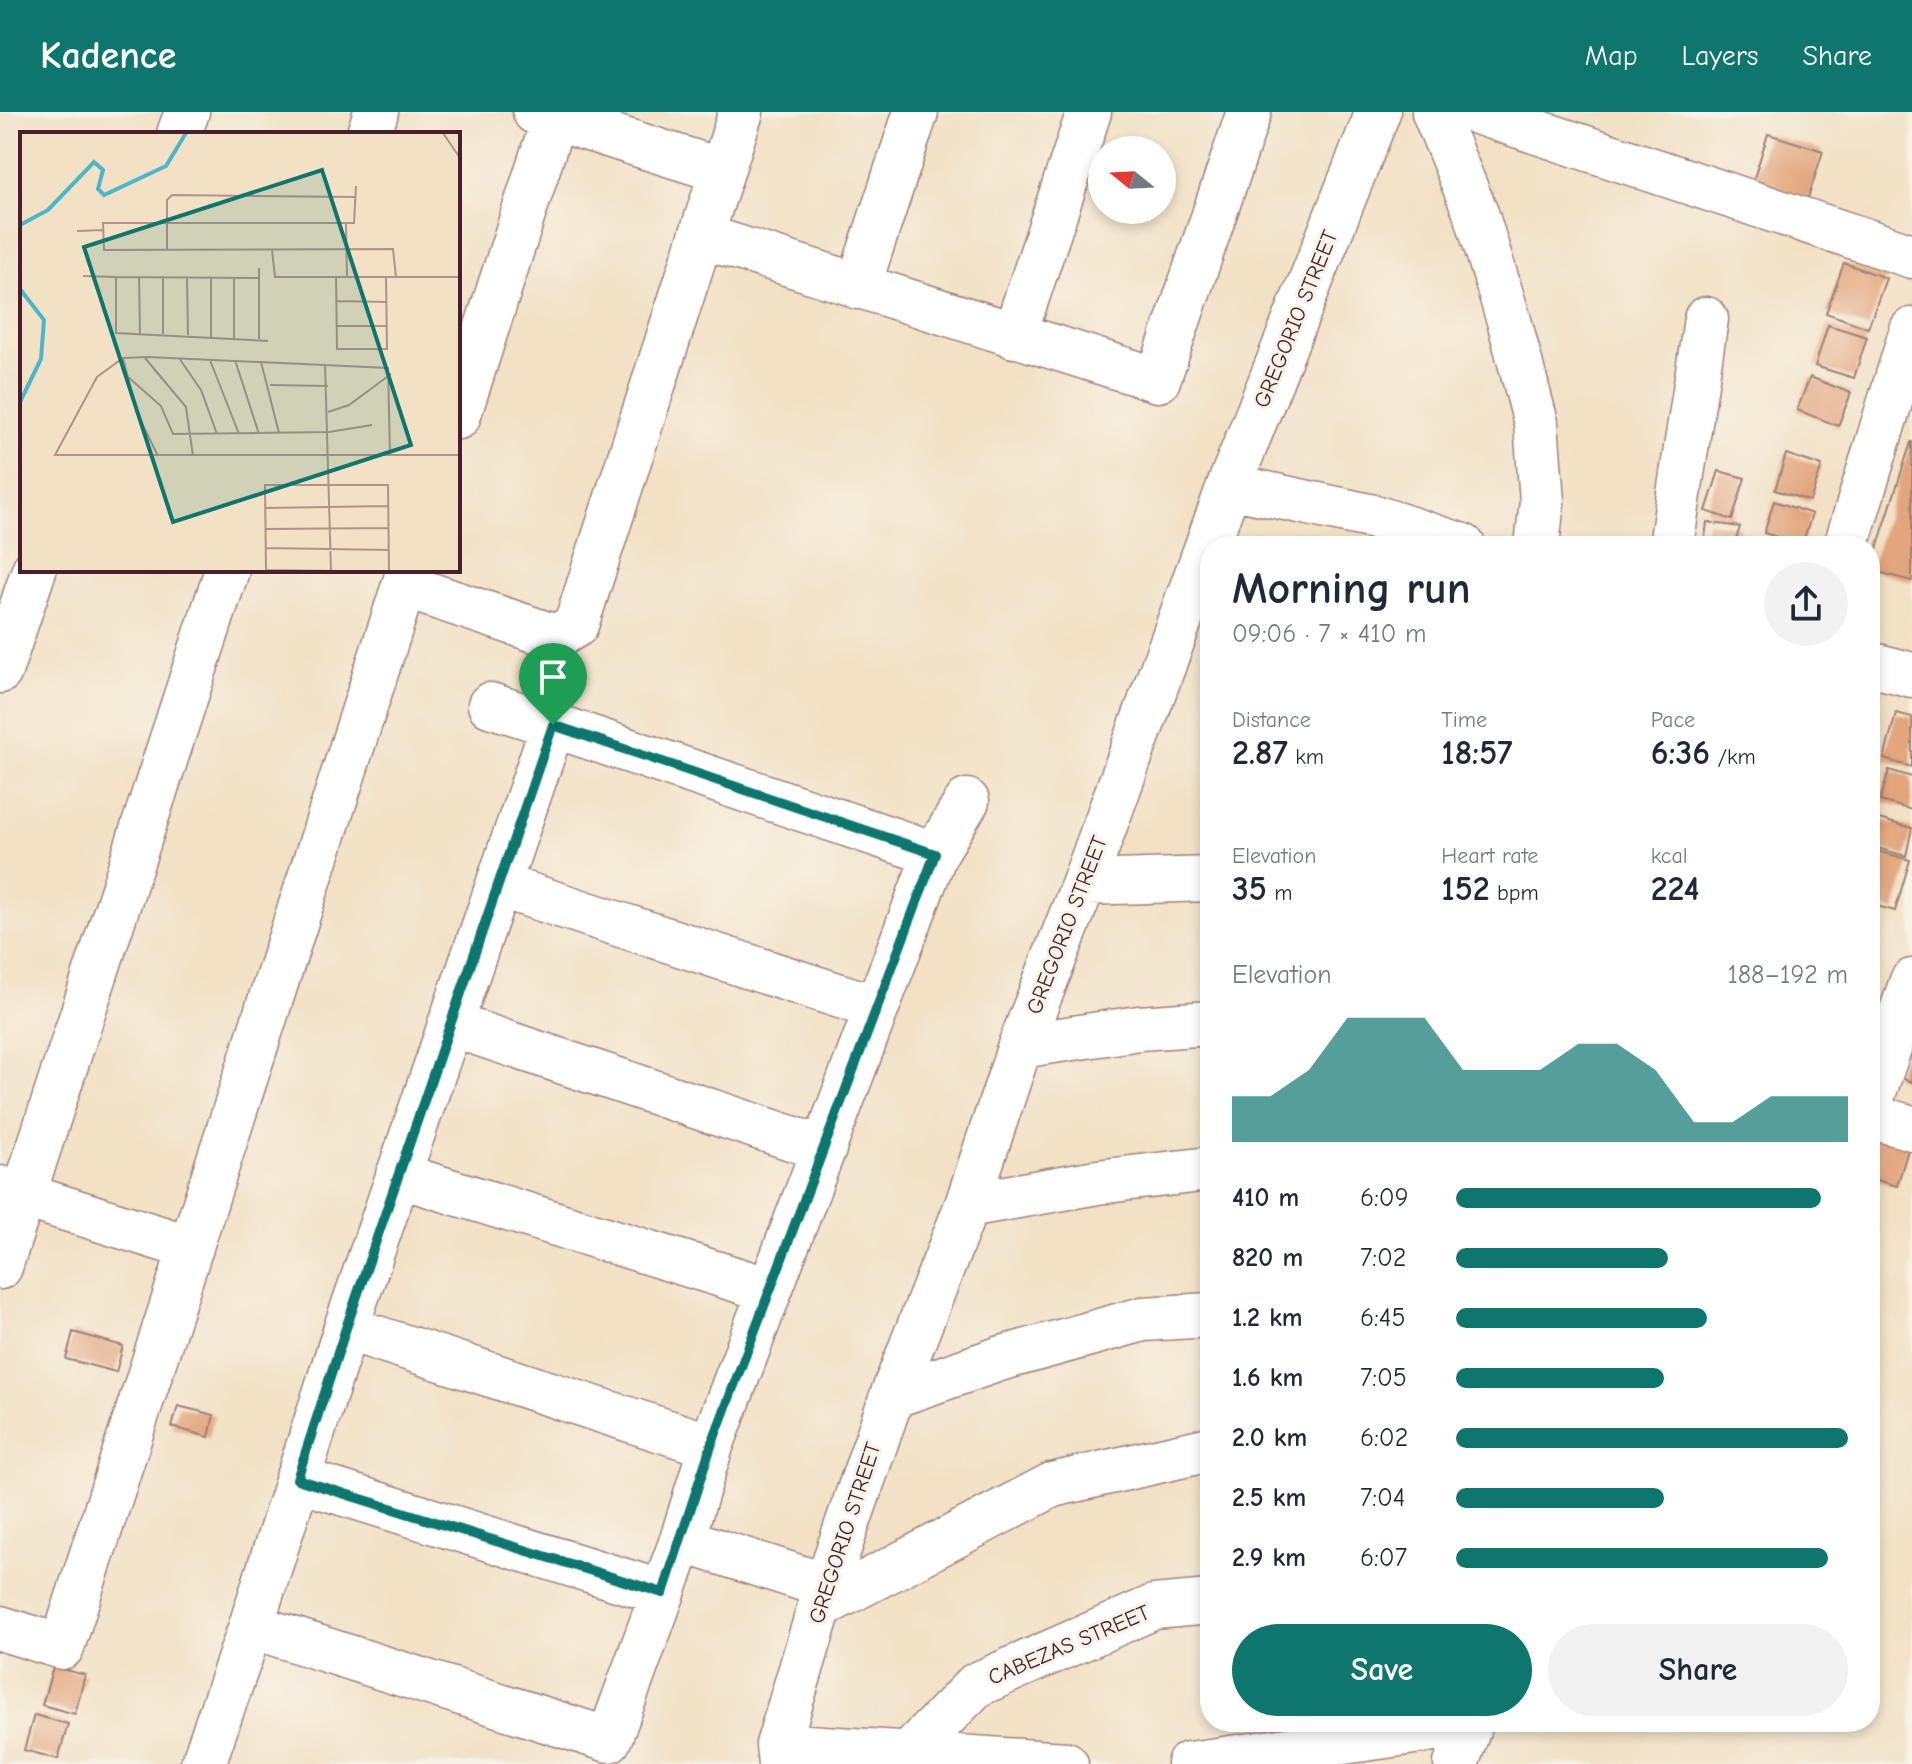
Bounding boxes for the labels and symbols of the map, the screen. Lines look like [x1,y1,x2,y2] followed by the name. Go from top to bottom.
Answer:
[20,132,460,572] inset map
[1088,136,1176,224] north arrow
[1249,226,1344,412] street label: GREGORIO STREET
[519,643,587,725] pin
[1021,832,1113,1018] street label: GREGORIO STREET
[803,1439,887,1627] street label: GREGORIO STREET
[984,1599,1154,1691] street label: CABEZAS STREET

